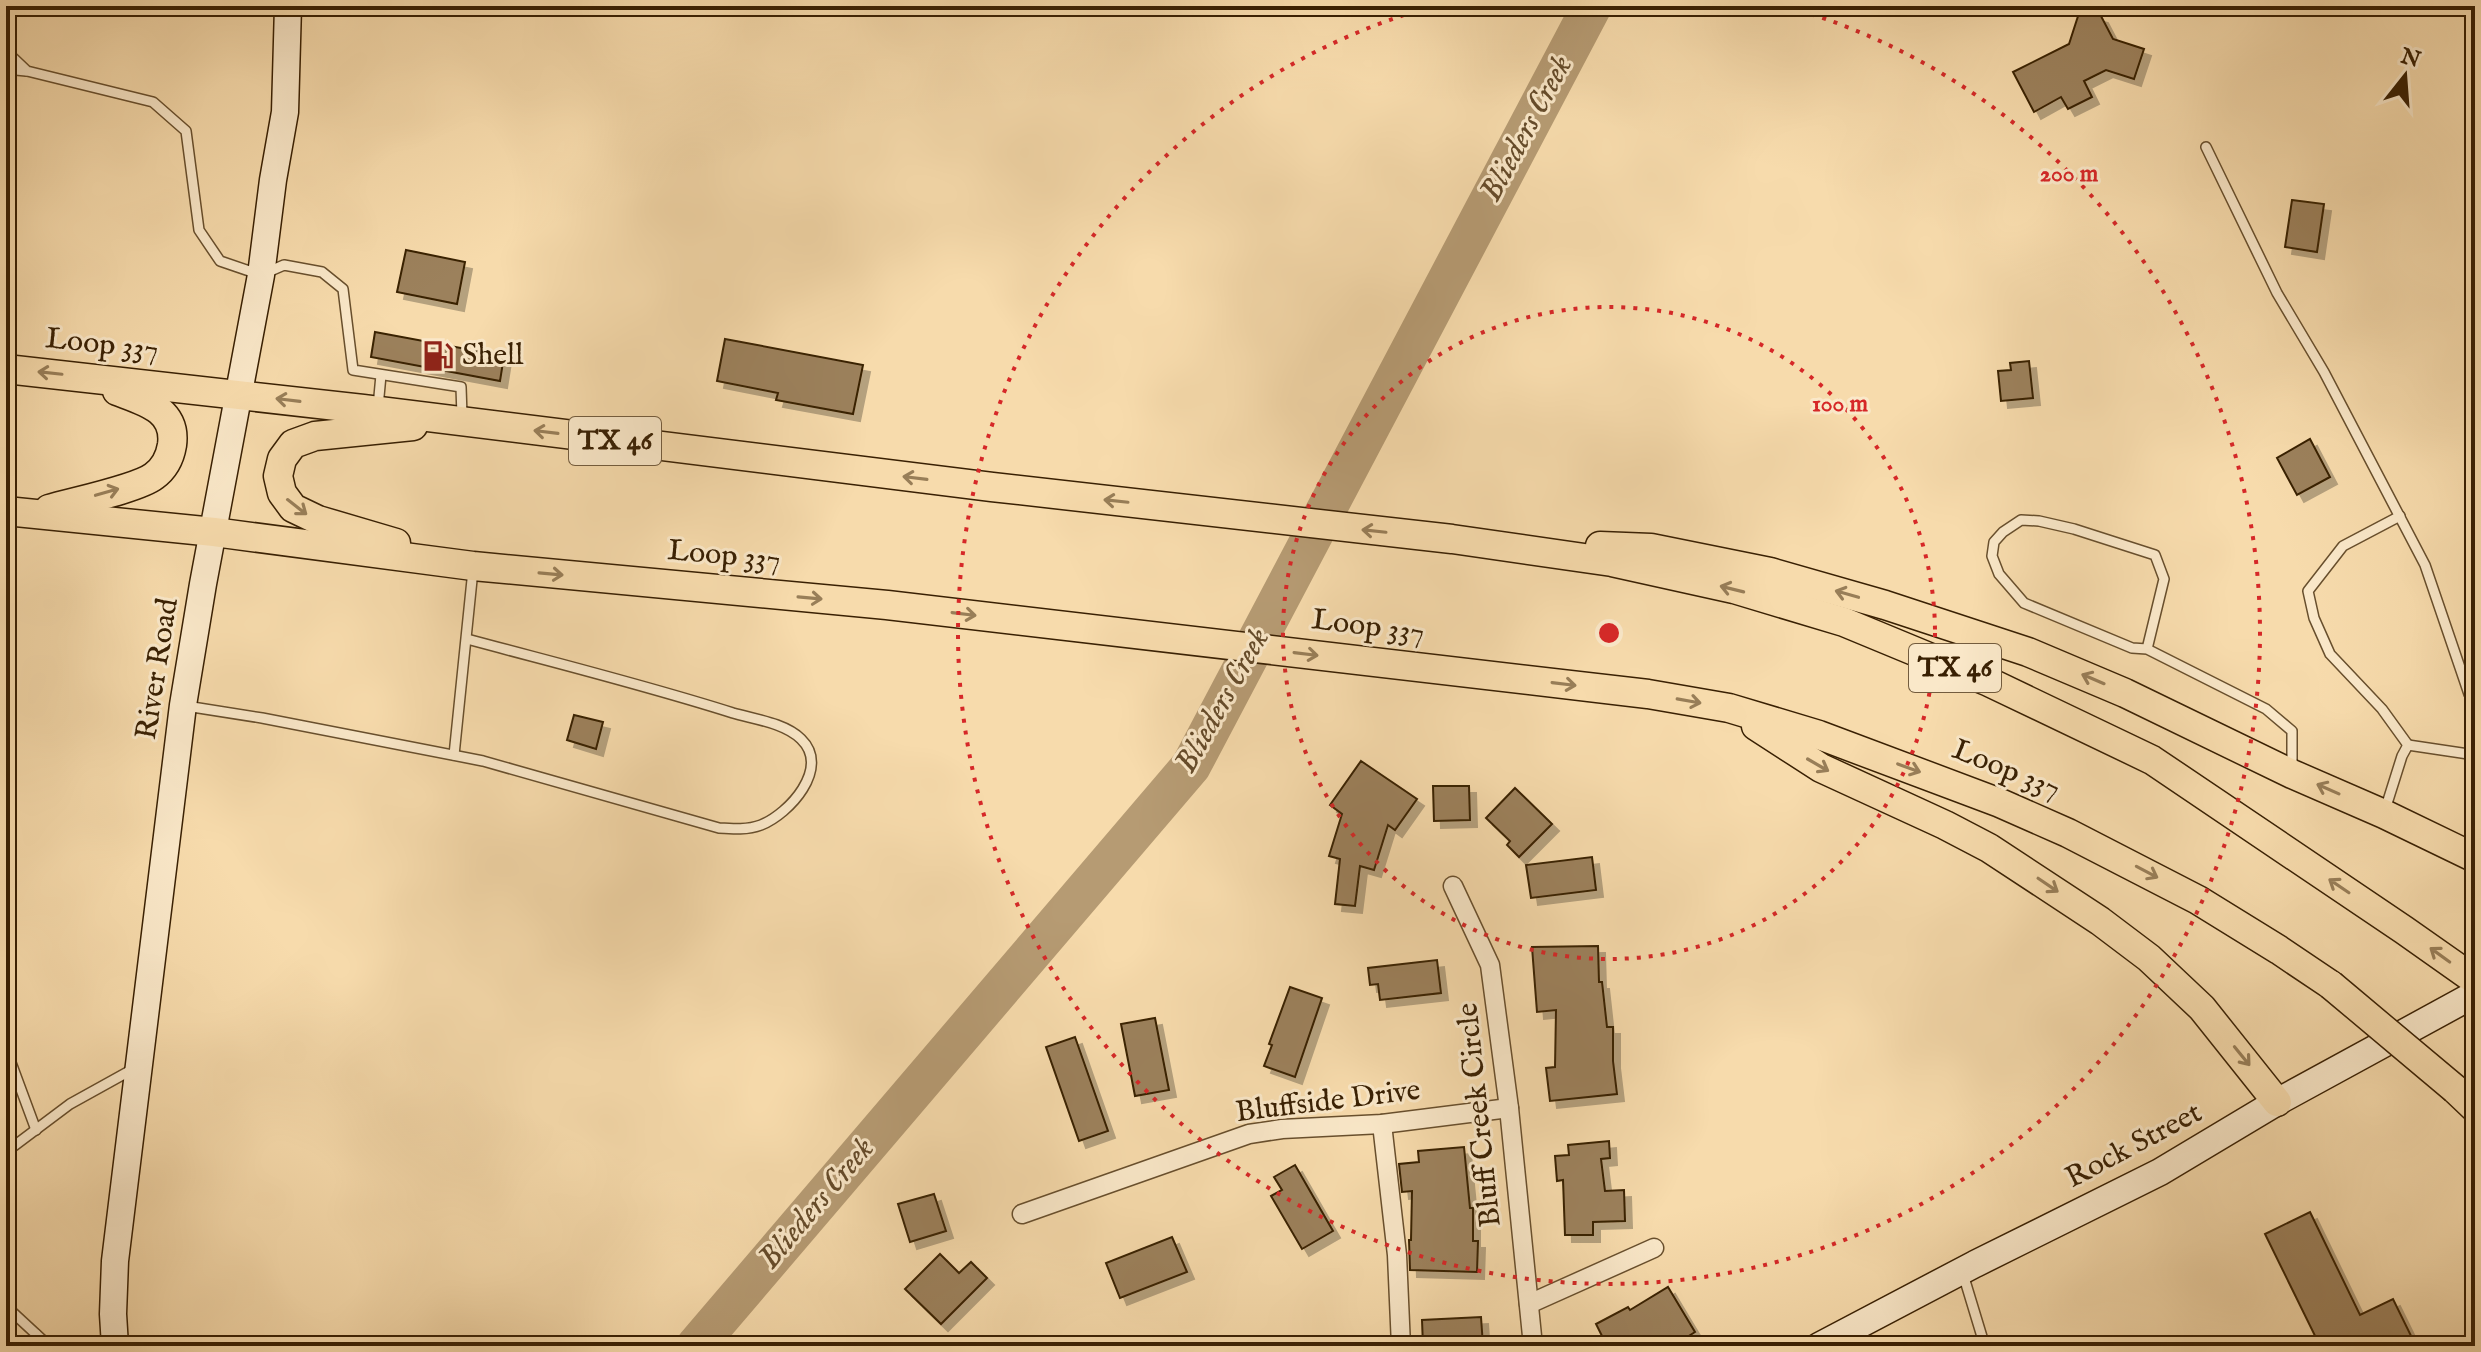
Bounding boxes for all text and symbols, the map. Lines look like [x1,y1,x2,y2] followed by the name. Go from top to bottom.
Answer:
[2365,36,2445,116] north arrow
[2396,42,2423,75] text: N
[1471,49,1583,209] water label: Blieders Creek
[2040,159,2099,190] text: 200 m
[44,320,160,370] street label: Loop 337
[462,337,524,375] place label: Shell
[421,339,455,373] fuel station icon: Shell
[37,366,63,381] one-way arrow
[1812,389,1869,420] text: 100 m
[276,392,301,407] one-way arrow
[569,417,661,465] road number: TX 46
[534,424,559,439] one-way arrow
[902,470,929,485] one-way arrow
[94,484,120,499] one-way arrow
[1103,494,1130,509] one-way arrow
[286,498,307,515] one-way arrow
[1361,523,1388,538] one-way arrow
[666,532,782,580] street label: Loop 337
[537,566,564,581] one-way arrow
[1720,580,1746,595] one-way arrow
[1835,586,1861,601] one-way arrow
[796,591,823,606] one-way arrow
[128,595,188,743] street label: River Road
[1309,601,1427,653] street label: Loop 337
[950,607,977,622] one-way arrow
[1595,619,1623,647] centre of rings
[1166,621,1280,781] water label: Blieders Creek
[1909,644,2001,692] road number: TX 46
[1292,646,1319,661] one-way arrow
[2081,671,2106,685] one-way arrow
[1550,676,1577,691] one-way arrow
[1675,694,1701,709] one-way arrow
[1946,731,2066,809] street label: Loop 337
[1806,757,1829,773] one-way arrow
[1896,762,1921,776] one-way arrow
[2316,781,2341,796] one-way arrow
[2135,864,2158,880] one-way arrow
[2036,877,2058,893] one-way arrow
[2329,878,2351,894] one-way arrow
[2429,947,2451,963] one-way arrow
[1449,1001,1511,1229] street label: Bluff Creek Circle
[2233,1045,2251,1066] one-way arrow
[1233,1072,1423,1132] street label: Bluffside Drive
[2059,1094,2209,1198] street label: Rock Street
[750,1130,884,1278] water label: Blieders Creek

